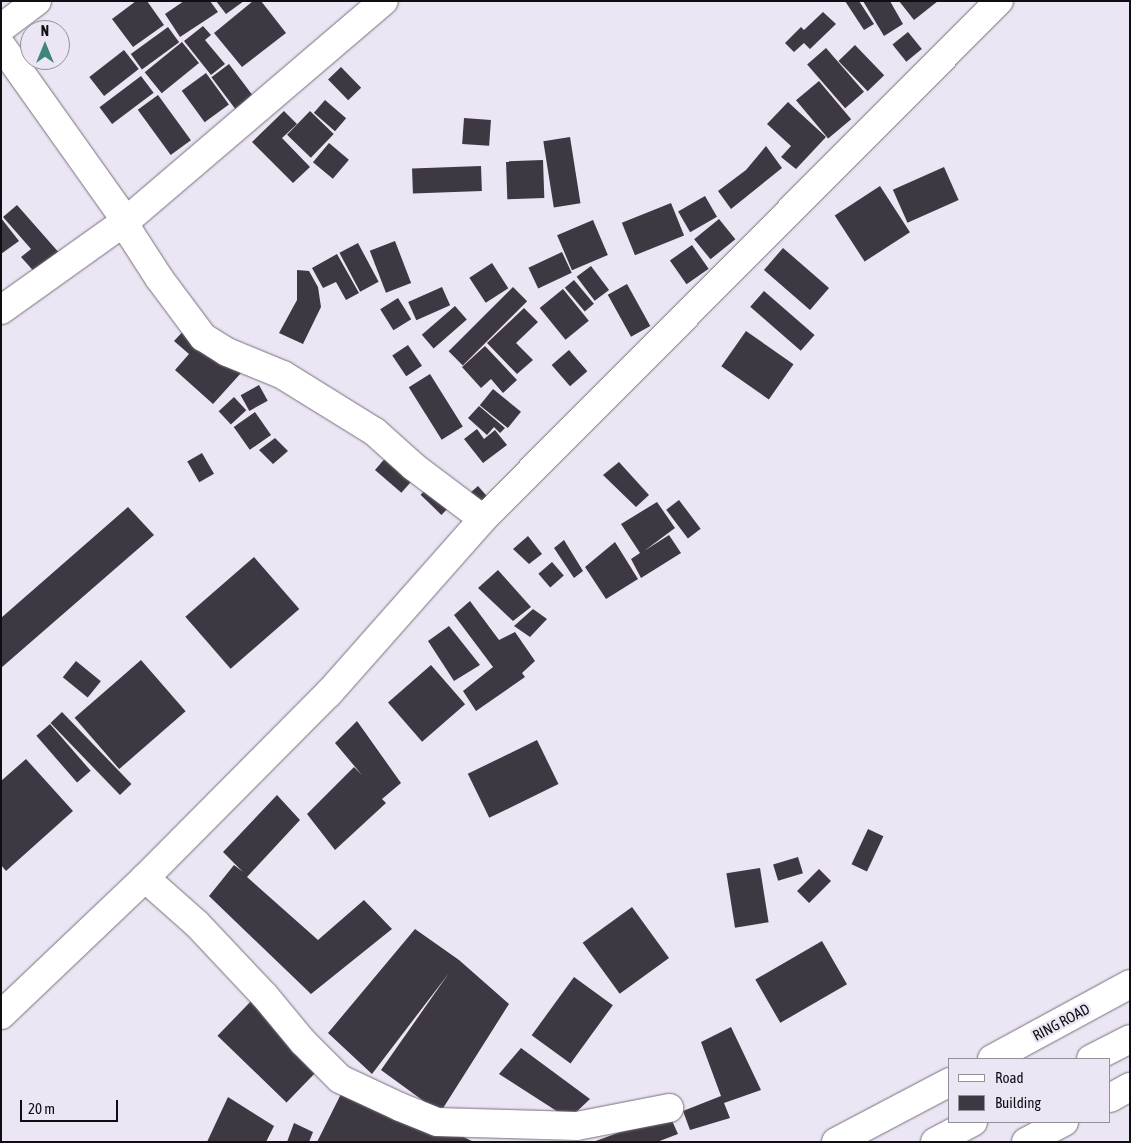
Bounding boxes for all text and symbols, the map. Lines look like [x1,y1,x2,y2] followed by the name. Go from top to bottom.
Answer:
[20,20,70,70] north arrow
[41,23,49,39] text: N
[1029,999,1093,1045] street label: RING ROAD
[948,1058,1111,1123] legend
[995,1069,1024,1086] text: Road
[22,1090,120,1122] scale bar
[995,1094,1041,1111] text: Building
[28,1100,55,1117] text: 20 m

